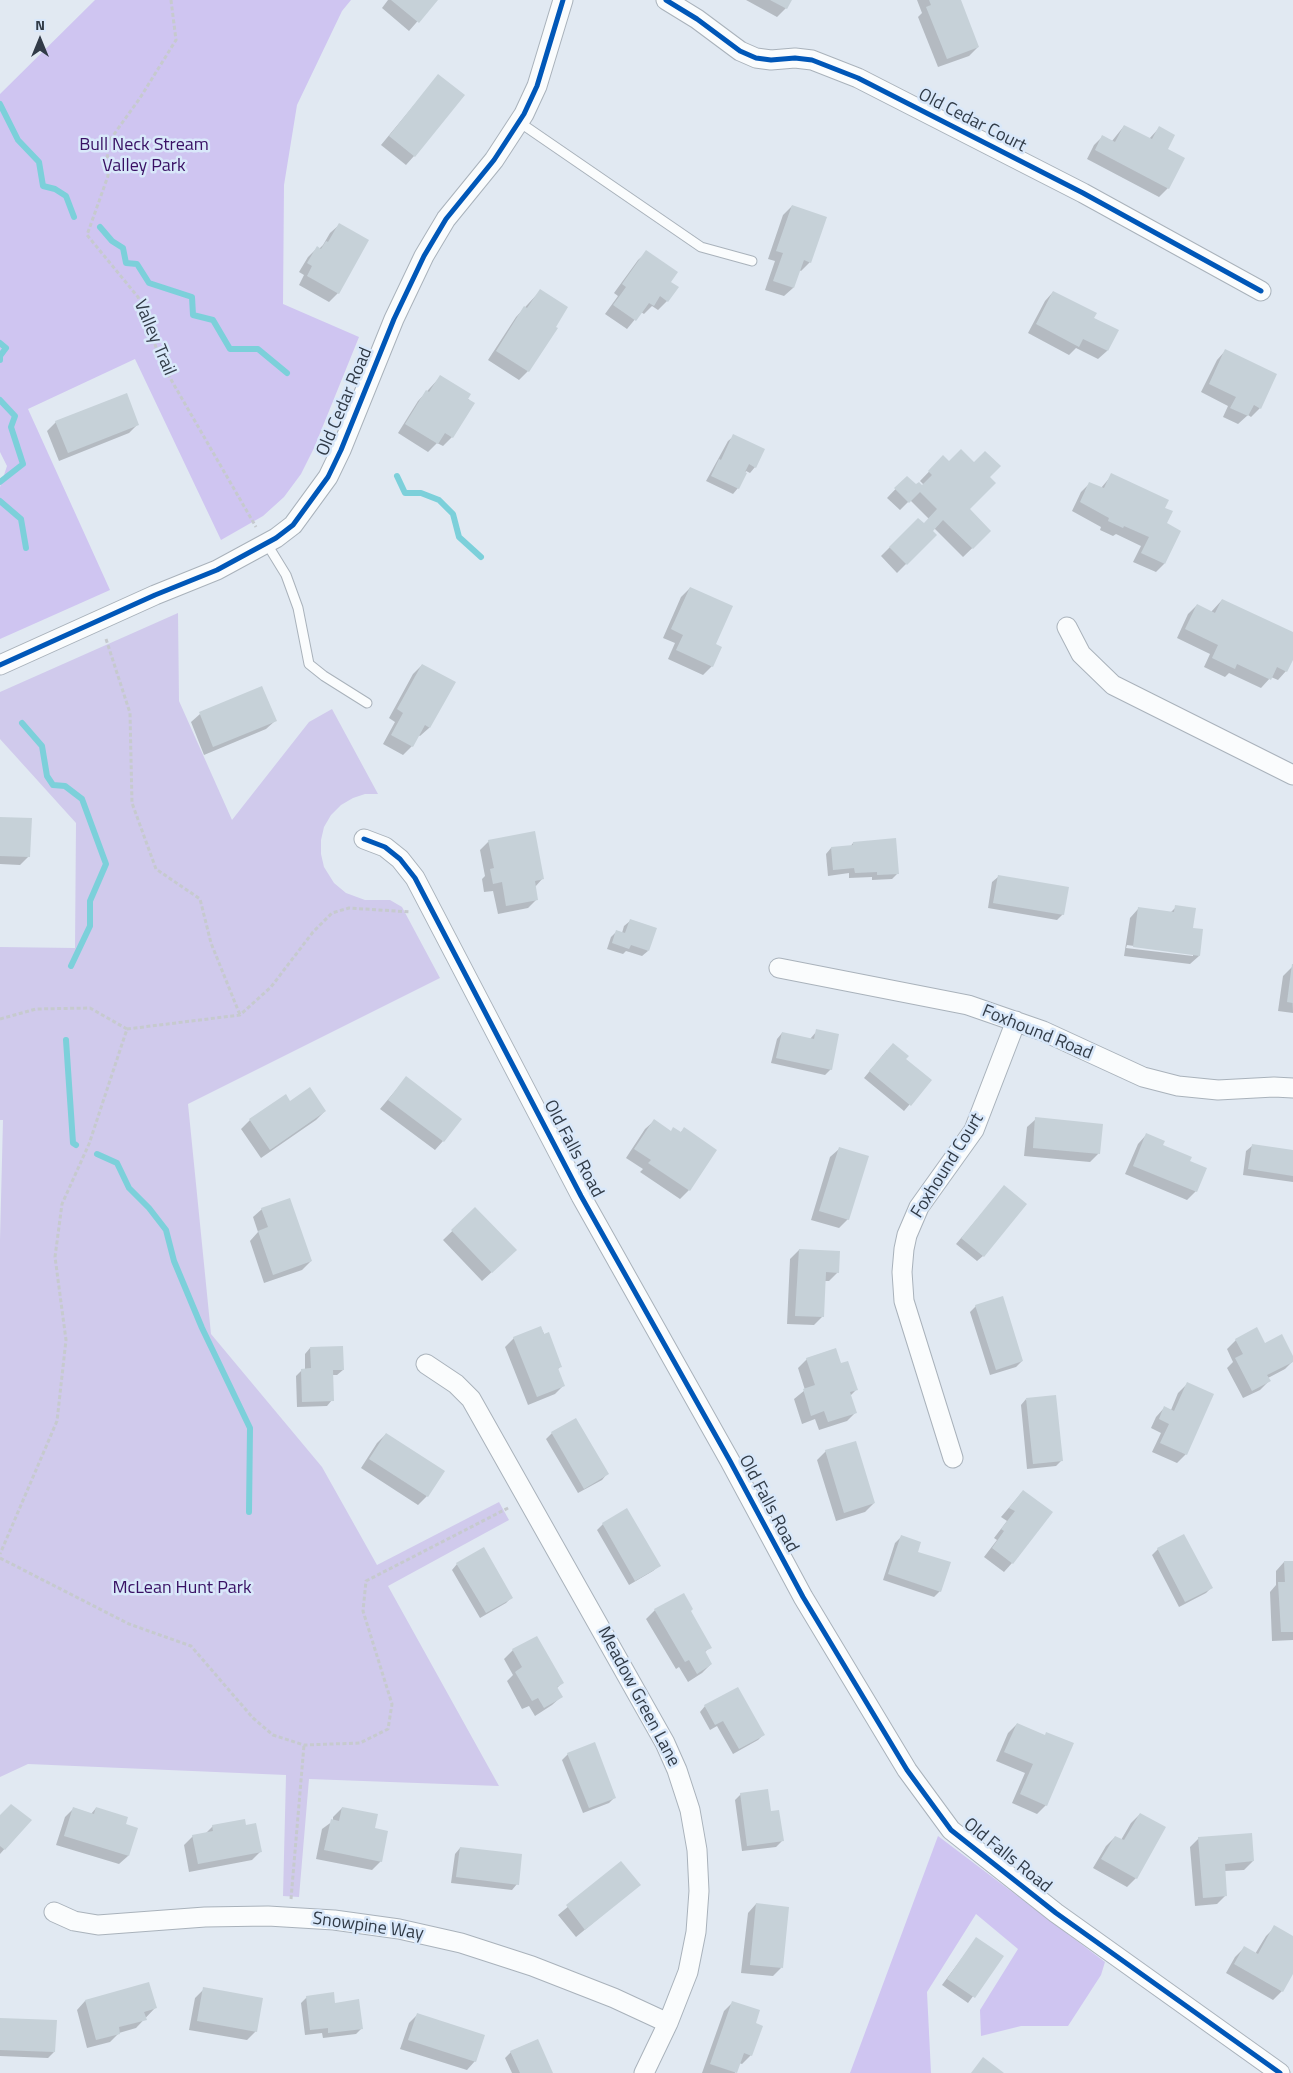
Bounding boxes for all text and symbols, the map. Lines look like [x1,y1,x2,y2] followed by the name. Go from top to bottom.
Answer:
[35,14,45,35] text: N
[15,15,65,65] north arrow
[914,85,1030,157] street label: Old Cedar Court
[79,135,209,178] park label: Bull Neck Stream Valley Park
[128,297,180,379] street label: Valley Trail
[312,344,378,460] street label: Old Cedar Road
[979,1001,1095,1065] street label: Foxhound Road
[538,1097,608,1201] street label: Old Falls Road
[907,1110,989,1222] street label: Foxhound Court
[733,1452,803,1556] street label: Old Falls Road
[112,1578,252,1600] park label: McLean Hunt Park
[592,1623,684,1771] street label: Meadow Green Lane
[959,1814,1055,1898] street label: Old Falls Road
[311,1909,425,1945] street label: Snowpine Way

